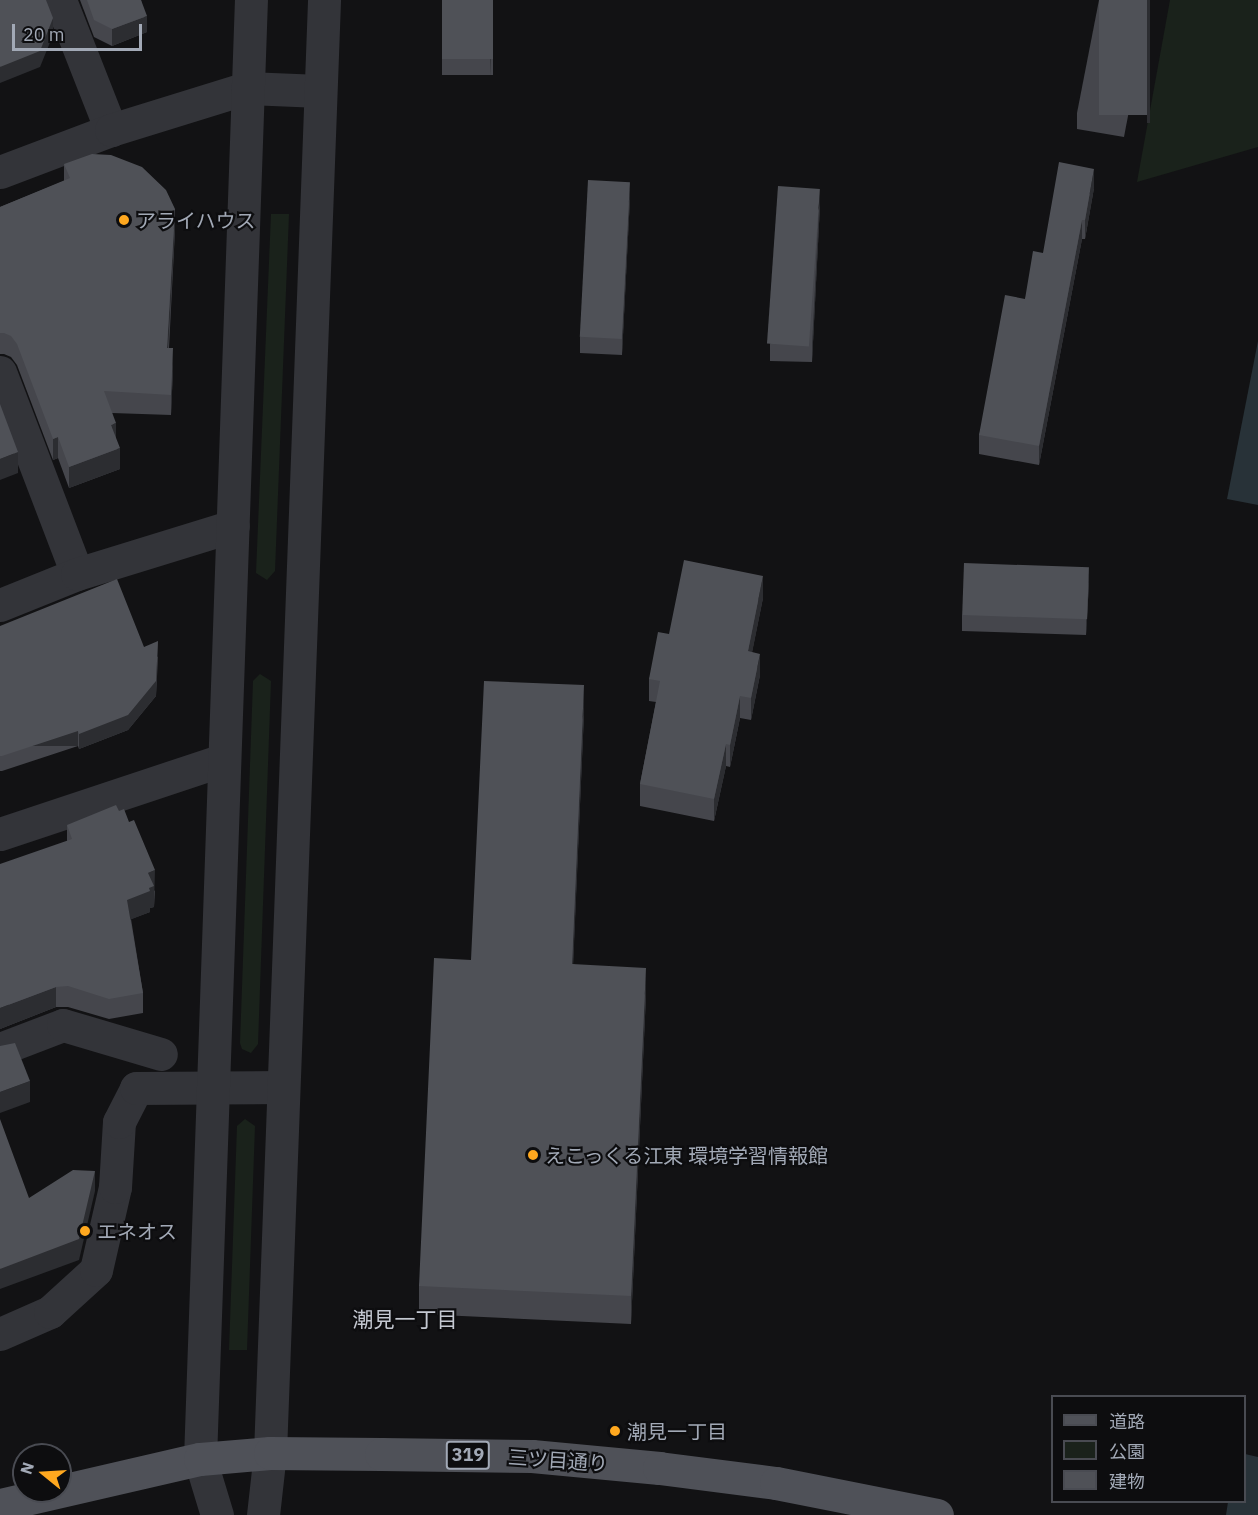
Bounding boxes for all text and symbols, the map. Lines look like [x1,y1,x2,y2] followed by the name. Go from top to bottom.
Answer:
[15,12,146,50] scale bar
[23,23,65,46] text: 20 m
[136,208,256,232] place label: アライハウス
[117,213,131,227] marker: アライハウス
[545,1143,830,1167] place label: えこっくる江東 環境学習情報館
[526,1148,540,1162] marker: えこっくる江東 環境学習情報館
[97,1219,177,1243] place label: エネオス
[78,1224,92,1238] marker: エネオス
[353,1306,457,1332] district label: 潮見一丁目
[1051,1395,1246,1503] legend
[1109,1410,1145,1433] text: 道路
[627,1419,727,1443] place label: 潮見一丁目
[608,1424,622,1438] marker: 潮見一丁目
[446,1440,490,1470] road number: 319
[1109,1440,1145,1463] text: 公園
[12,1443,72,1503] north arrow
[507,1445,609,1475] street label: 三ツ目通り
[15,1459,38,1477] text: N
[1109,1470,1145,1493] text: 建物

